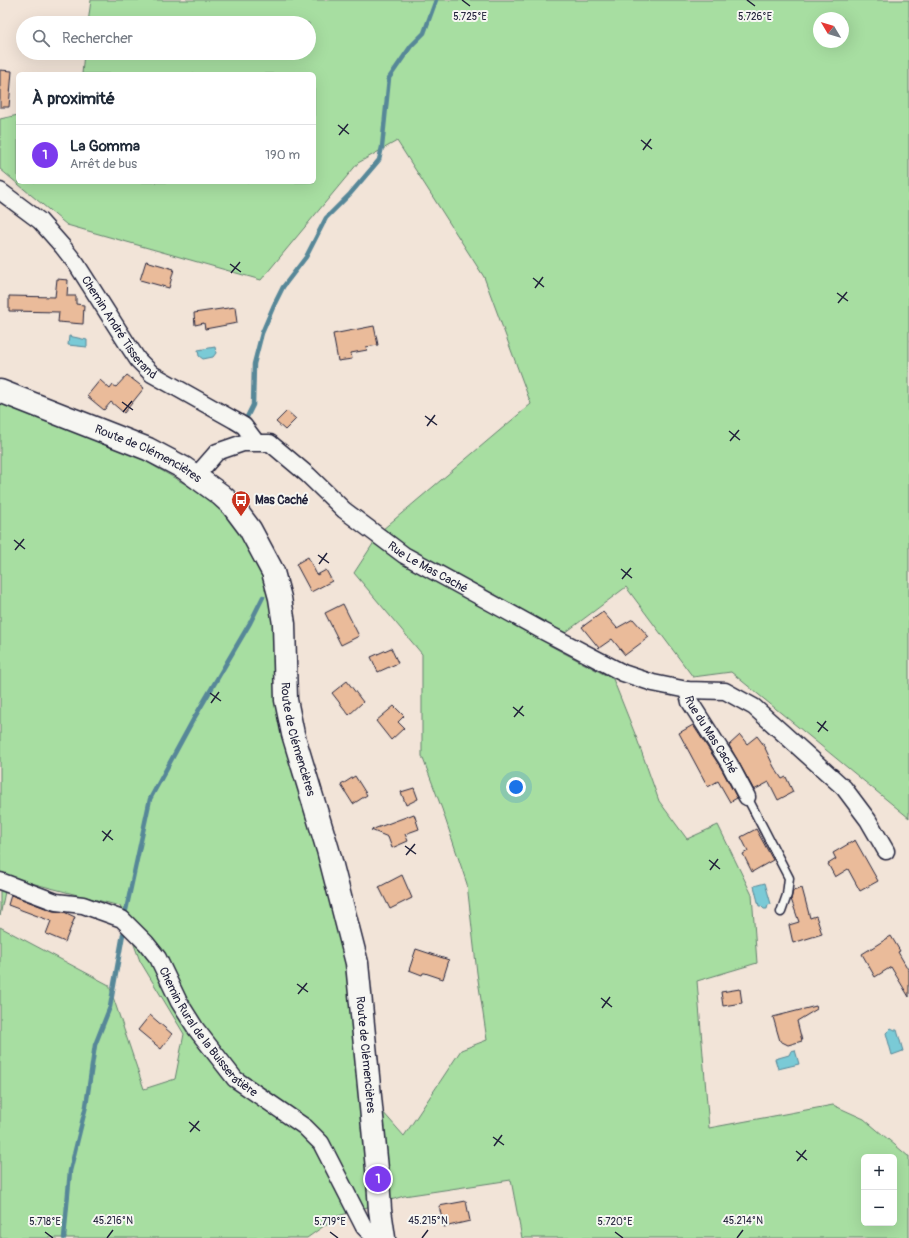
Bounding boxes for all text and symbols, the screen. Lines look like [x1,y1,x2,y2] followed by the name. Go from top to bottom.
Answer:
[453,11,487,23] text: 5.725°E
[738,11,772,23] text: 5.726°E
[813,12,849,48] north arrow
[16,16,316,60] search box
[30,27,52,49] icon: search
[62,29,133,48] text: Rechercher
[32,88,115,109] text: À proximité
[70,137,140,156] text: La Gomma
[42,147,48,163] text: 1
[265,147,300,163] text: 190 m
[70,156,137,172] text: Arrêt de bus
[78,273,159,383] street label: Chemin André Tisserand
[92,422,205,487] street label: Route de Clémencières
[230,489,252,517] bus stop icon: Mas Caché
[255,493,309,508] place label: Mas Caché
[384,538,470,596] street label: Rue Le Mas Caché
[278,682,319,799] street label: Route de Clémencières
[681,694,740,776] street label: Rue du Mas Caché
[506,777,526,797] your location
[155,965,261,1100] street label: Chemin Rural de la Buisseratière
[352,996,379,1114] street label: Route de Clémencières
[861,1154,897,1226] map controls
[861,1154,897,1190] button: +
[365,1164,391,1194] pin: 1
[861,1190,897,1226] button: −
[93,1215,133,1227] text: 45.216°N
[408,1215,448,1227] text: 45.215°N
[723,1215,763,1227] text: 45.214°N
[29,1216,61,1228] text: 5.718°E
[314,1216,346,1228] text: 5.719°E
[598,1216,632,1228] text: 5.720°E

